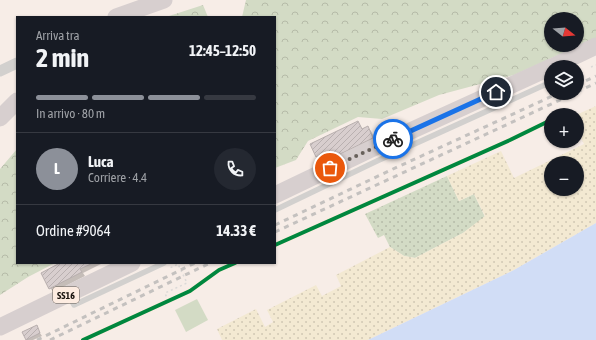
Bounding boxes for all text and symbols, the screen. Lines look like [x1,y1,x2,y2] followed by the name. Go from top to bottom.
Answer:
[544,12,584,52] north arrow
[544,12,584,196] map controls
[36,28,79,43] text: Arriva tra
[189,42,256,59] text: 12:45–12:50
[36,43,89,73] text: 2 min
[544,60,584,100] button: layers
[479,75,513,109] pin
[485,81,507,103] icon: home
[36,106,105,121] text: In arrivo · 80 m
[544,108,584,148] button: +
[373,119,413,159] courier
[382,128,404,150] icon: bike
[214,148,256,190] button: phone
[313,151,347,185] pin
[88,153,114,170] text: Luca
[544,156,584,196] button: −
[319,157,341,179] icon: bag
[54,160,60,177] text: L
[88,170,147,185] text: Corriere · 4.4
[36,222,111,239] text: Ordine #9064
[216,222,256,239] text: 14.33 €
[53,287,79,303] road number: SS16

